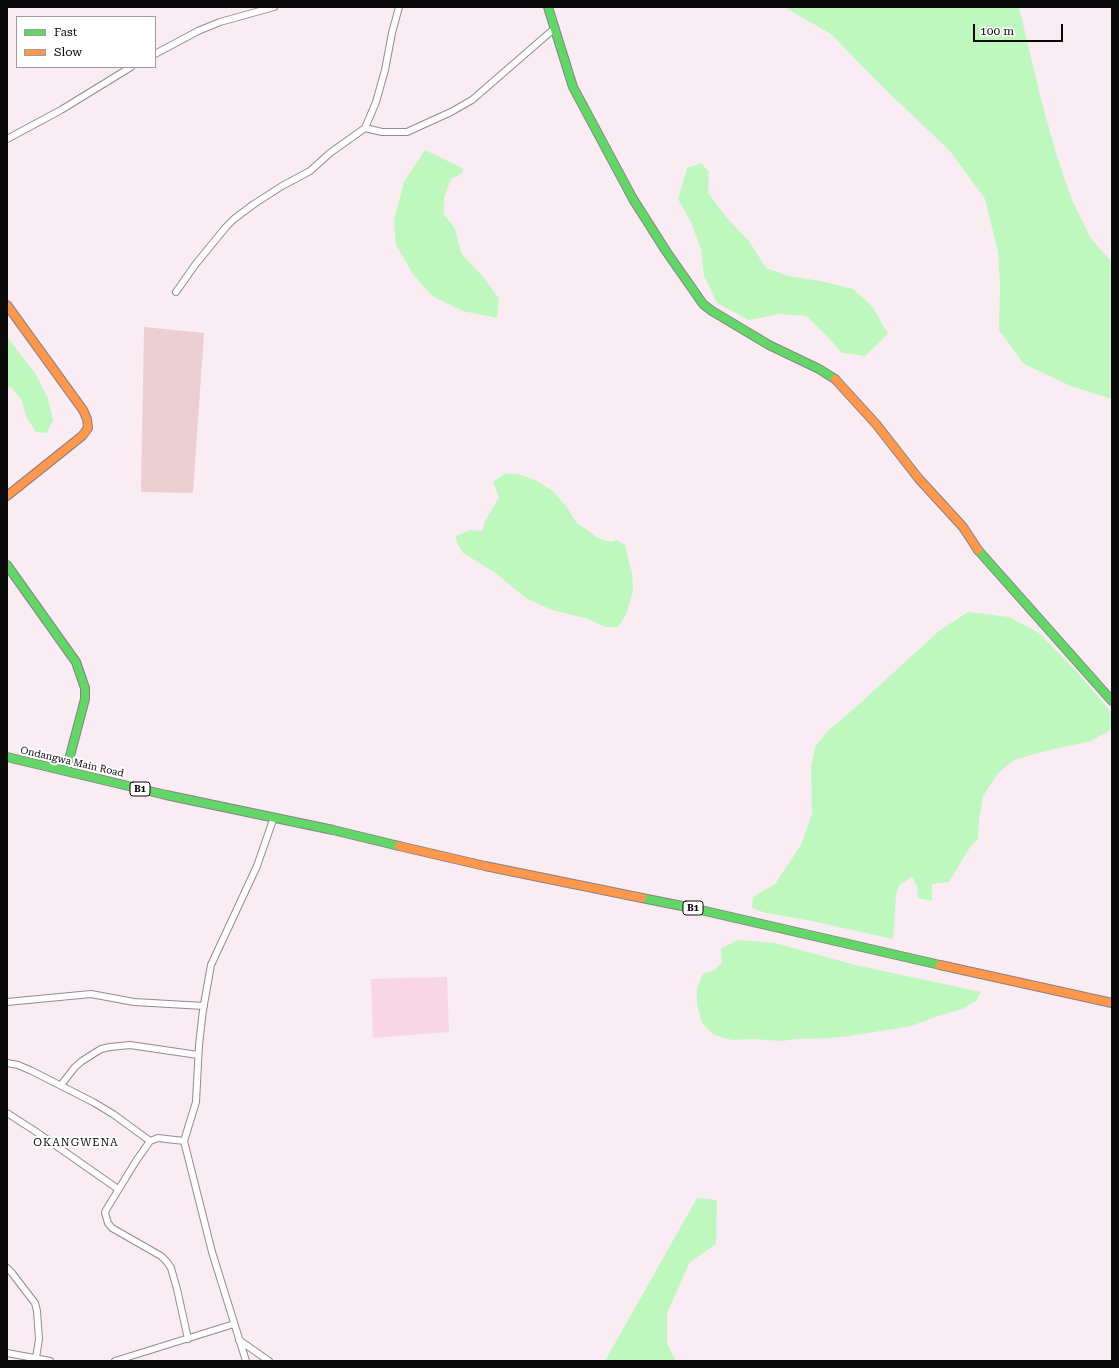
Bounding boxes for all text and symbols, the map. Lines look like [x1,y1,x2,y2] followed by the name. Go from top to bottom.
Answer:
[16,16,156,68] legend
[975,16,1065,42] scale bar
[980,24,1014,38] text: 100 m
[54,25,77,39] text: Fast
[54,45,82,59] text: Slow
[19,744,125,780] street label: Ondangwa Main Road
[130,782,150,796] road number: B1
[683,901,703,915] road number: B1
[33,1136,119,1150] district label: OKANGWENA

